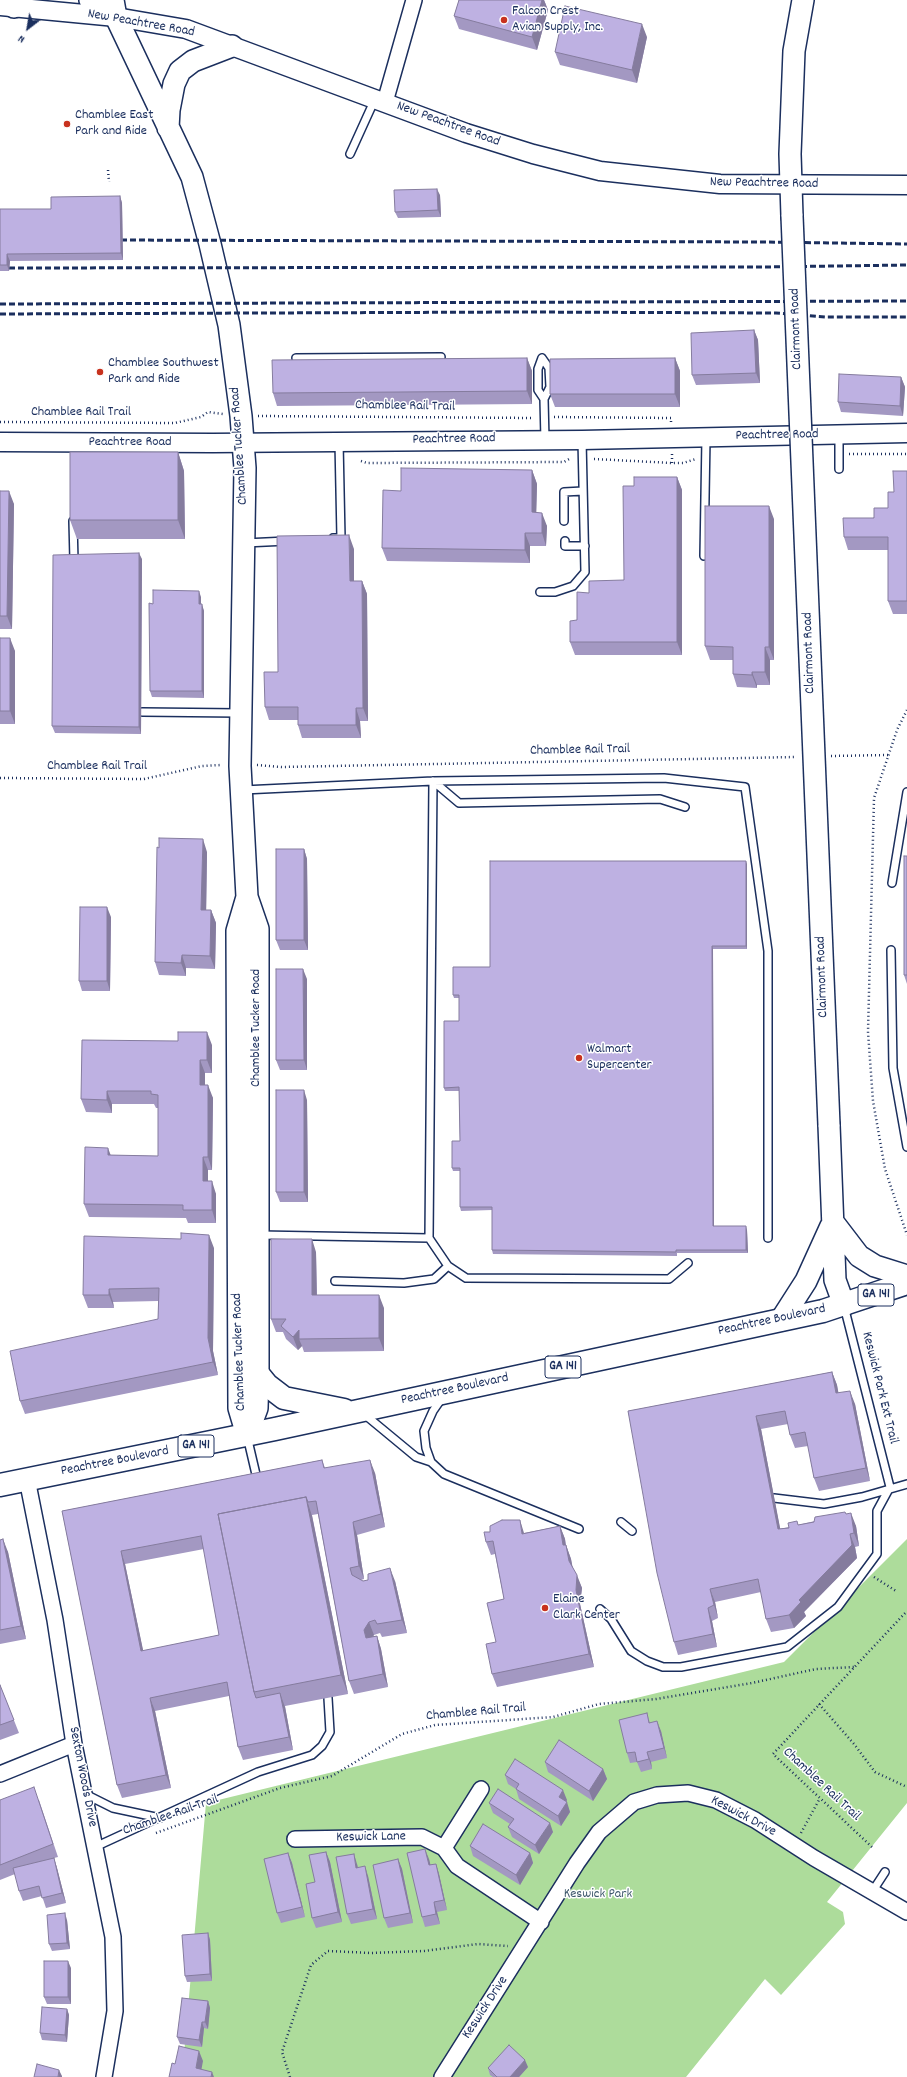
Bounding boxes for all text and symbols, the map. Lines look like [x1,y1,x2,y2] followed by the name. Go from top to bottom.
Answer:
[512,4,603,36] place label: Falcon Crest Avian Supply, Inc.
[86,6,196,42] street label: New Peachtree Road
[8,8,48,48] north arrow
[499,15,509,25] marker: Falcon Crest Avian Supply, Inc.
[15,30,28,47] text: N
[394,99,502,151] street label: New Peachtree Road
[75,108,153,140] place label: Chamblee East Park and Ride
[62,119,72,129] marker: Chamblee East Park and Ride
[710,175,818,193] street label: New Peachtree Road
[787,288,807,370] street label: Clairmont Road
[108,356,219,388] place label: Chamblee Southwest Park and Ride
[95,367,105,377] marker: Chamblee Southwest Park and Ride
[227,386,253,506] street label: Chamblee Tucker Road
[355,398,455,416] street label: Chamblee Rail Trail
[31,405,131,421] street label: Chamblee Rail Trail
[735,427,819,445] street label: Peachtree Road
[412,431,496,449] street label: Peachtree Road
[88,435,172,451] street label: Peachtree Road
[800,612,820,694] street label: Clairmont Road
[530,742,630,760] street label: Chamblee Rail Trail
[47,759,147,775] street label: Chamblee Rail Trail
[813,936,833,1018] street label: Clairmont Road
[249,969,265,1087] street label: Chamblee Tucker Road
[587,1042,652,1074] place label: Walmart Supercenter
[574,1053,584,1063] marker: Walmart Supercenter
[858,1284,894,1306] road number: GA 141
[230,1293,250,1411] street label: Chamblee Tucker Road
[717,1301,827,1341] street label: Peachtree Boulevard
[857,1330,901,1446] street label: Keswick Park Ext Trail
[545,1356,581,1378] road number: GA 141
[400,1370,510,1410] street label: Peachtree Boulevard
[178,1435,214,1457] road number: GA 141
[60,1443,170,1481] street label: Peachtree Boulevard
[553,1592,620,1624] place label: Elaine Clark Center
[540,1603,550,1613] marker: Elaine Clark Center
[425,1700,527,1726] street label: Chamblee Rail Trail
[64,1725,100,1829] street label: Sexton Woods Drive
[779,1745,863,1825] street label: Chamblee Rail Trail
[121,1792,221,1840] street label: Chamblee Rail Trail
[707,1793,779,1841] street label: Keswick Drive
[336,1829,406,1847] street label: Keswick Lane
[564,1887,632,1903] park label: Keswick Park
[459,1973,513,2043] street label: Keswick Drive

